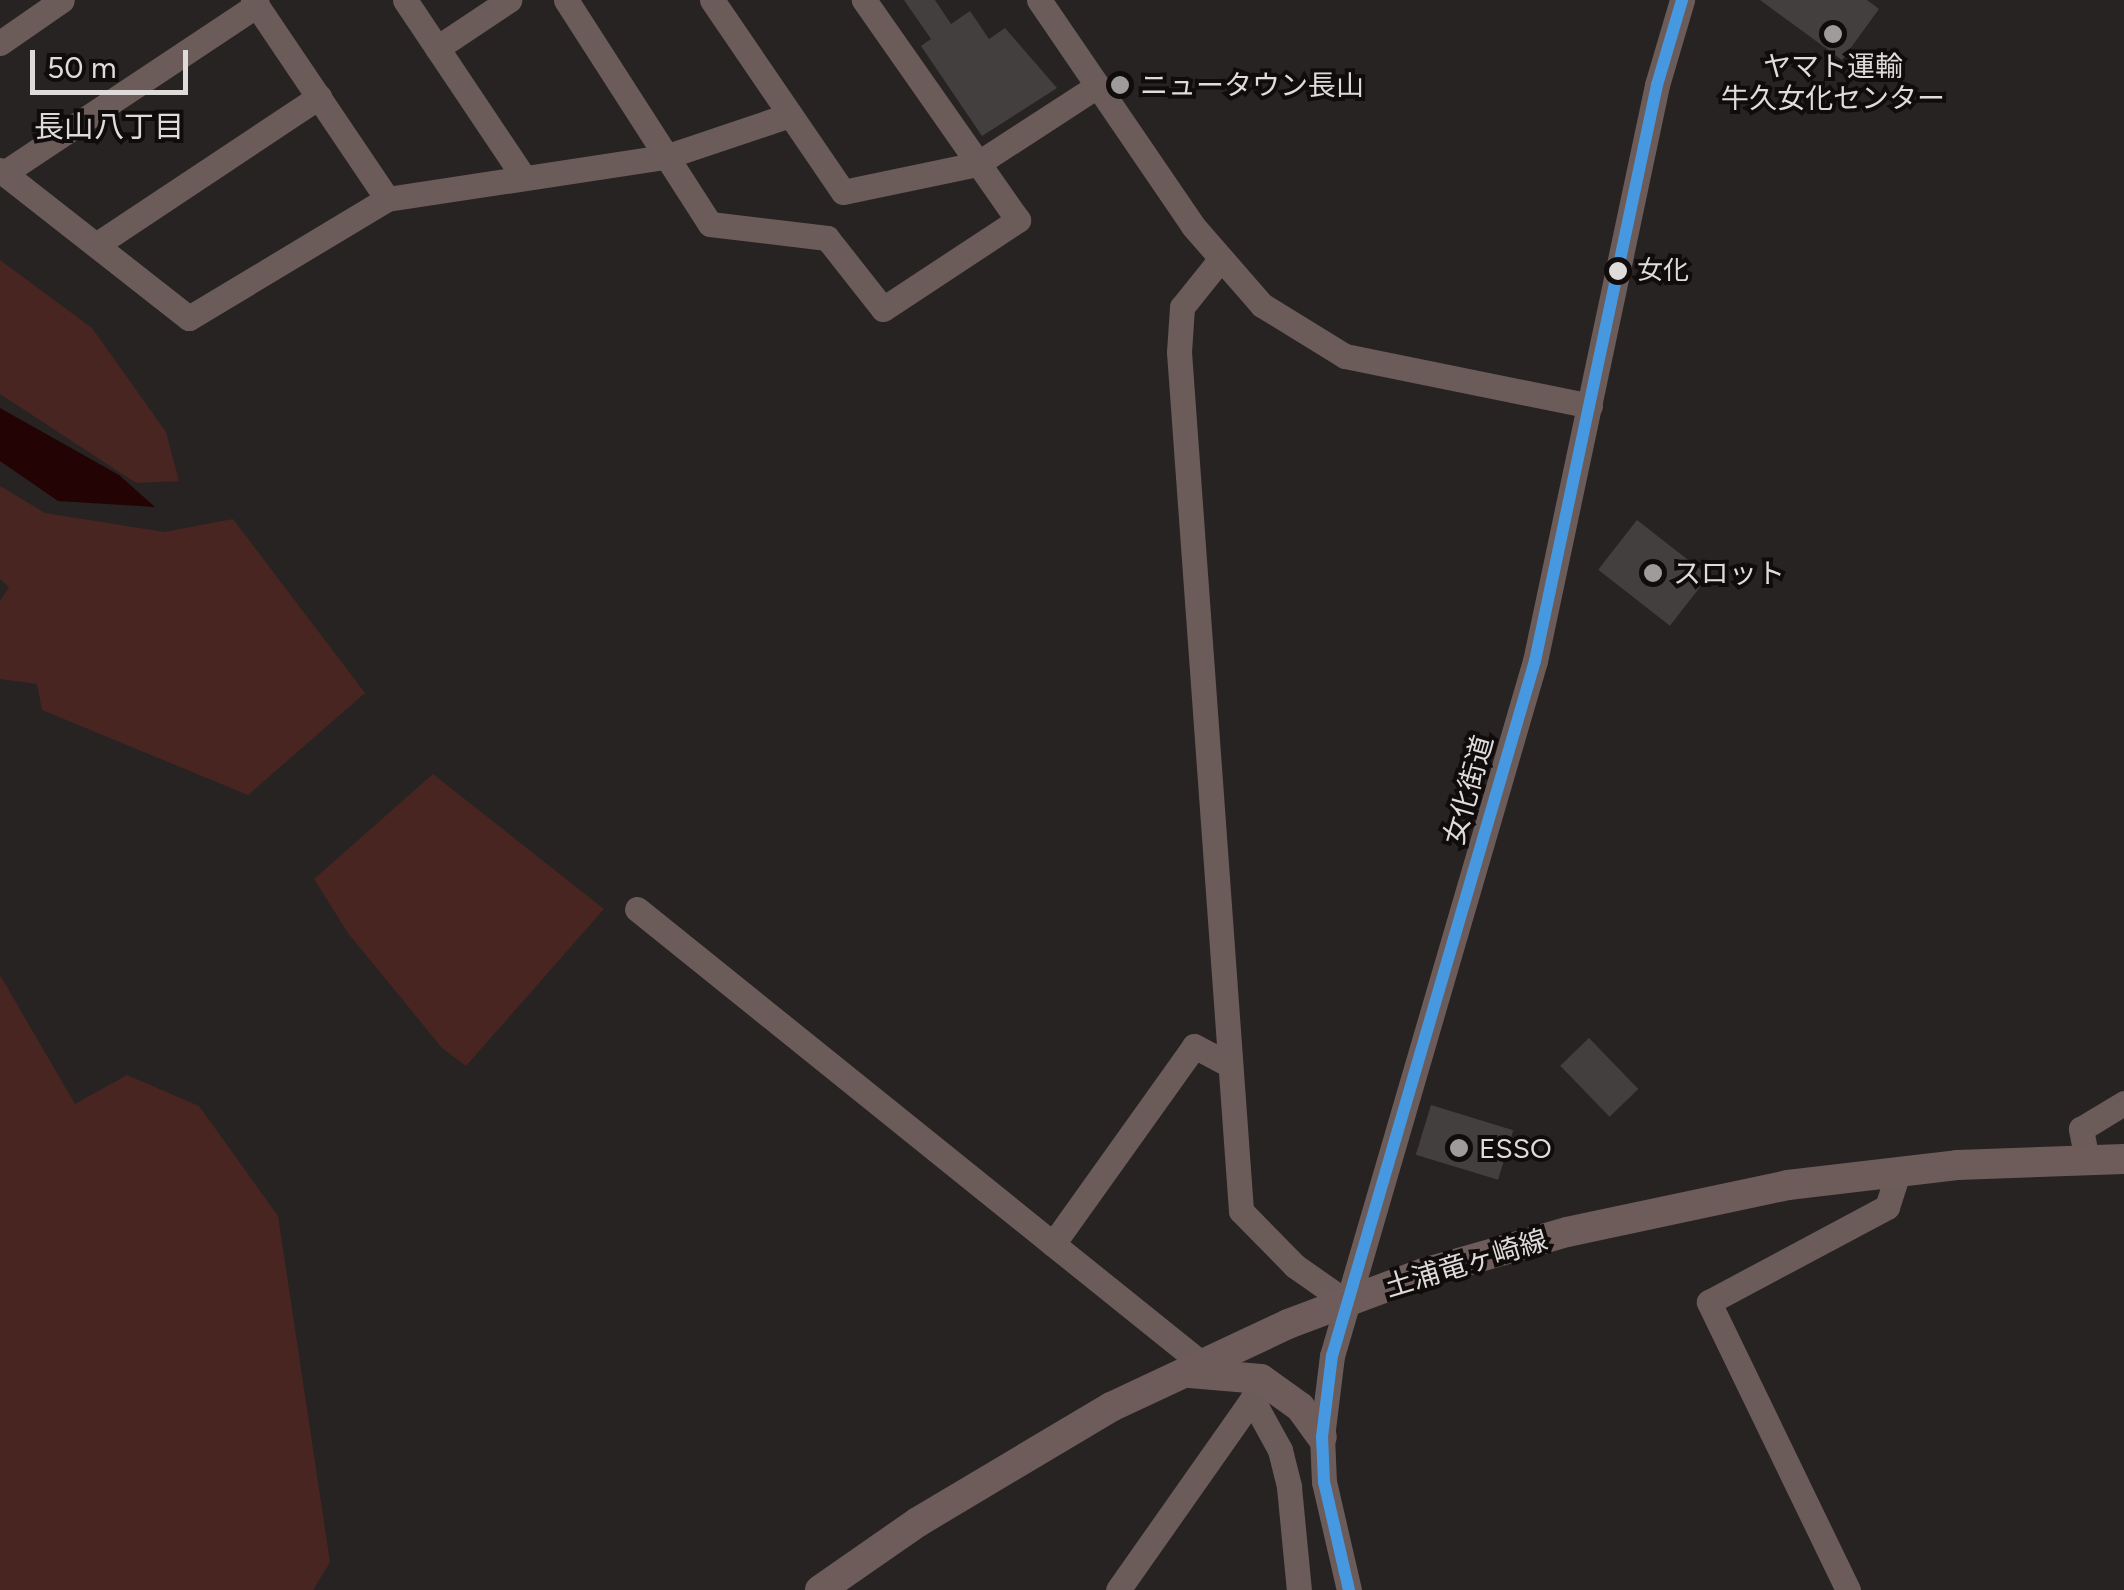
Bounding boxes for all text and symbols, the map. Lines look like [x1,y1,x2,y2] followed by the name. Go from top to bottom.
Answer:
[1822,23,1844,45] marker: ヤマト運輸 牛久女化センター
[35,30,192,92] scale bar
[47,49,116,86] text: 50 m
[1721,49,1945,115] place label: ヤマト運輸 牛久女化センター
[1140,68,1364,102] place label: ニュータウン長山
[1109,74,1131,96] marker: ニュータウン長山
[34,109,184,145] district label: 長山八丁目
[1637,255,1689,287] place label: 女化
[1608,261,1628,281] marker: 女化
[1673,556,1785,590] place label: スロット
[1642,562,1664,584] marker: スロット
[1436,732,1500,848] street label: 女化街道
[1479,1131,1552,1165] place label: ESSO
[1448,1137,1470,1159] marker: ESSO
[1381,1222,1551,1304] street label: 土浦竜ヶ崎線

